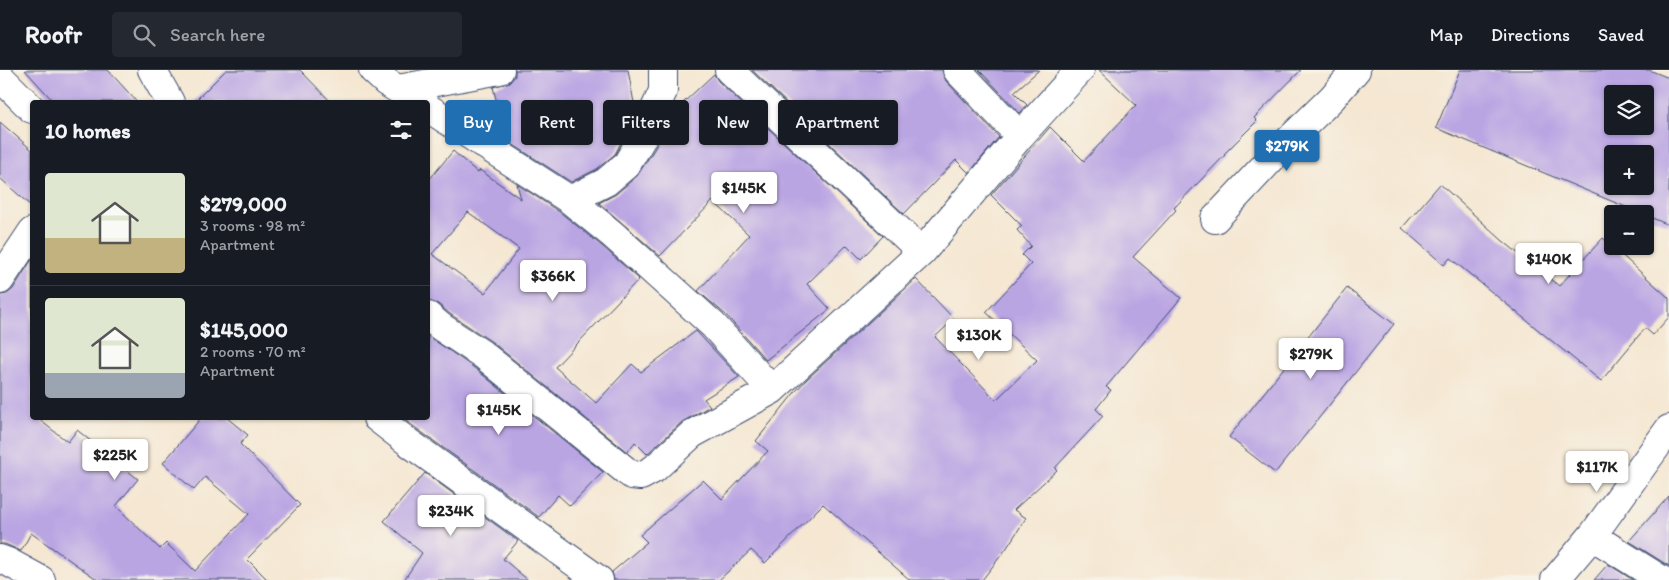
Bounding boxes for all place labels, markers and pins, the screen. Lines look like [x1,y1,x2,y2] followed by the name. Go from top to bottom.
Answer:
[1252,129,1322,172] pin: $279K
[709,172,779,214] pin: $145K
[1514,242,1584,285] pin: $140K
[518,260,588,302] pin: $366K
[944,318,1014,361] pin: $130K
[1276,338,1346,380] pin: $279K
[464,394,534,436] pin: $145K
[80,438,150,481] pin: $225K
[1562,450,1632,493] pin: $117K
[416,494,486,537] pin: $234K

